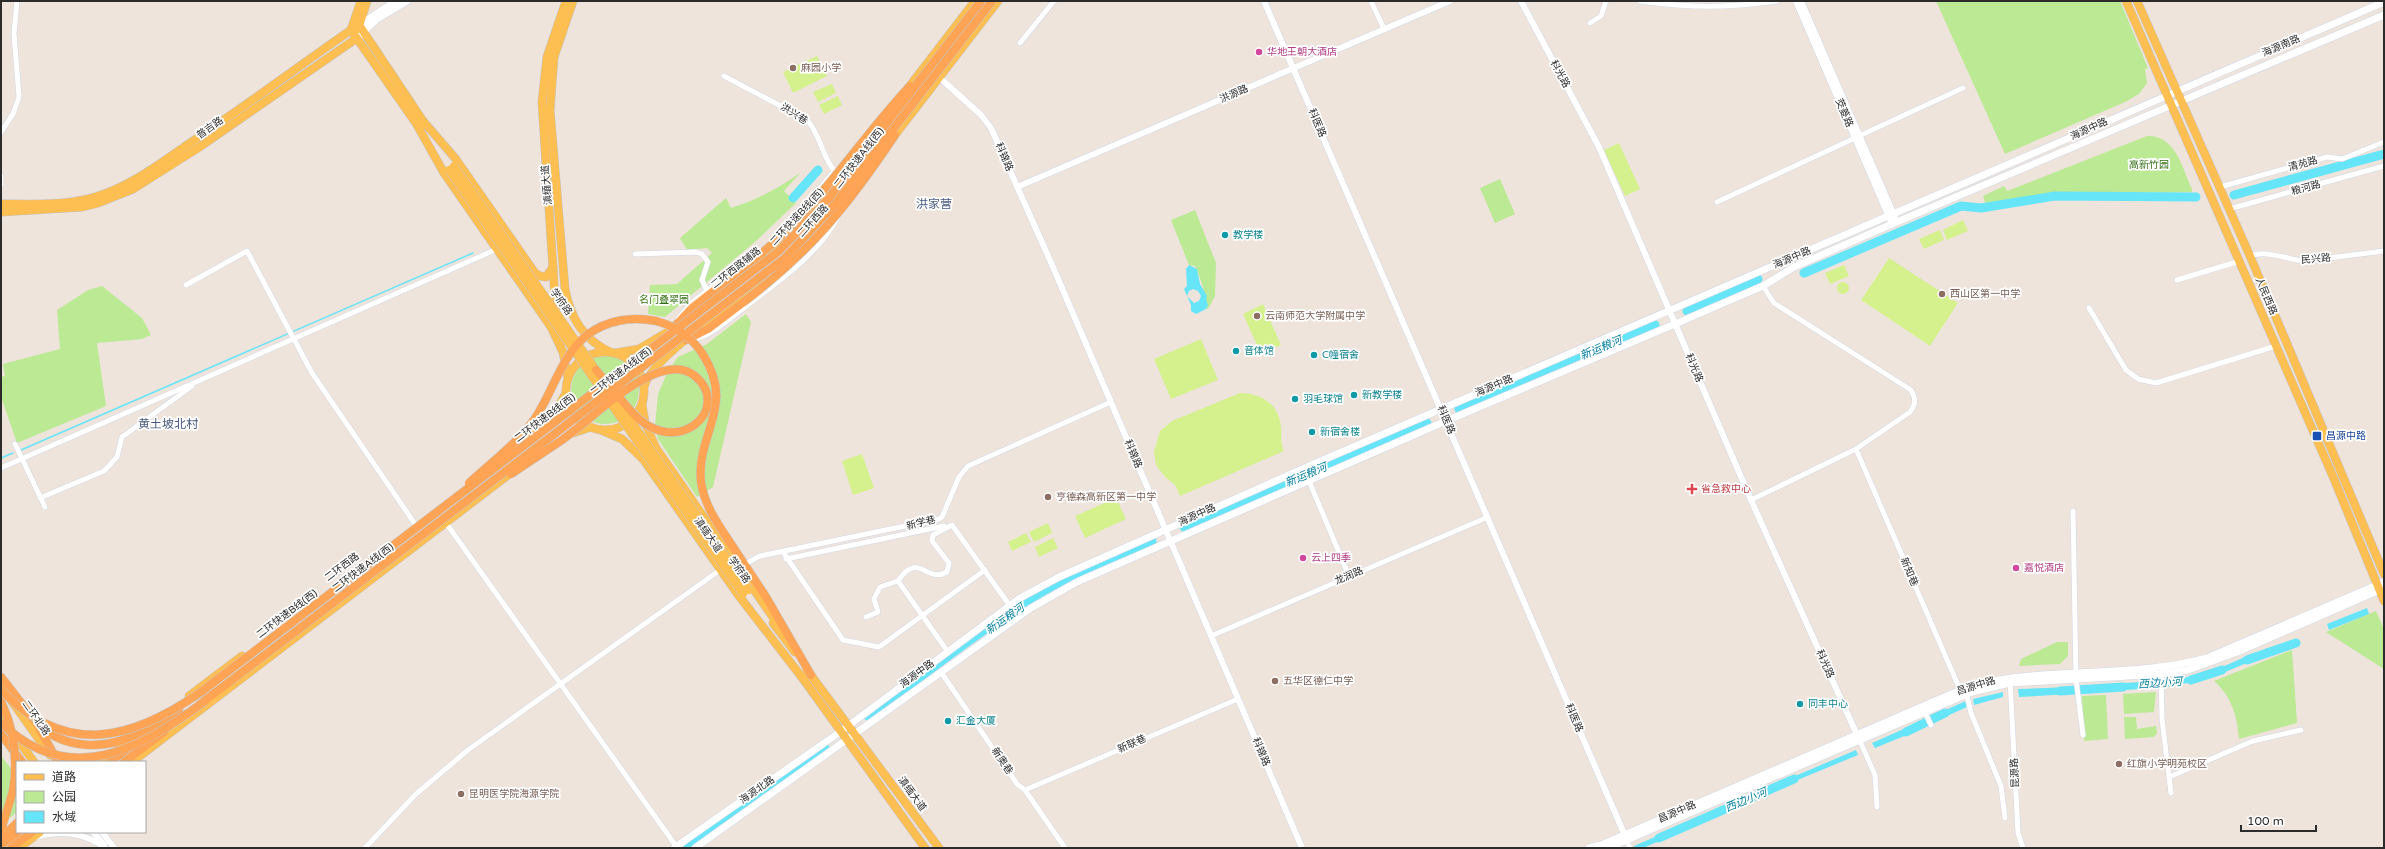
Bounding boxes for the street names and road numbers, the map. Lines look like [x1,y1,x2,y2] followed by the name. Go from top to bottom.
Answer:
[2260,33,2302,59] street label: 海源南路
[1548,58,1572,90] street label: 科光路
[1218,82,1250,106] street label: 洪源路
[1833,97,1855,129] street label: 茭菱路
[778,101,810,127] street label: 洪兴巷
[1306,107,1328,139] street label: 科医路
[194,114,226,142] street label: 普吉路
[2068,115,2110,143] street label: 海源中路
[832,125,886,191] street label: 二环快速A线(西)
[993,141,1015,173] street label: 科锦路
[2287,154,2319,174] street label: 清苑路
[539,165,555,205] street label: 滇缅大道
[2290,178,2322,198] street label: 粮河路
[768,186,826,248] street label: 二环快速B线(西)
[795,202,831,240] street label: 二环西路
[709,245,763,291] street label: 二环西路辅路
[1771,245,1813,271] street label: 海源中路
[2301,252,2331,266] street label: 民兴路
[2253,275,2279,317] street label: 人民西路
[547,286,575,318] street label: 学府路
[588,345,654,399] street label: 二环快速A线(西)
[1683,352,1705,384] street label: 科光路
[1473,373,1515,399] street label: 海源中路
[512,391,578,445] street label: 二环快速B线(西)
[1435,404,1457,436] street label: 科医路
[1122,438,1144,470] street label: 科锦路
[1176,501,1218,529] street label: 海源中路
[905,514,937,532] street label: 新学巷
[692,515,724,555] street label: 滇缅大道
[330,541,396,595] street label: 二环快速A线(西)
[322,550,362,584] street label: 二环西路
[725,554,753,586] street label: 学府路
[1898,556,1920,588] street label: 新知巷
[1333,565,1365,587] street label: 龙润路
[254,587,320,641] street label: 二环快速B线(西)
[1813,648,1837,680] street label: 科光路
[897,657,937,691] street label: 海源中路
[1955,674,1997,698] street label: 昌源中路
[20,698,52,738] street label: 二环北路
[1563,702,1585,734] street label: 科医路
[1116,732,1148,756] street label: 新联巷
[1250,736,1272,768] street label: 科锦路
[989,745,1015,777] street label: 新奥巷
[2008,758,2022,788] street label: 昆源路
[737,774,777,806] street label: 海源北路
[895,774,929,814] street label: 滇缅大道
[1656,799,1698,825] street label: 昌源中路

